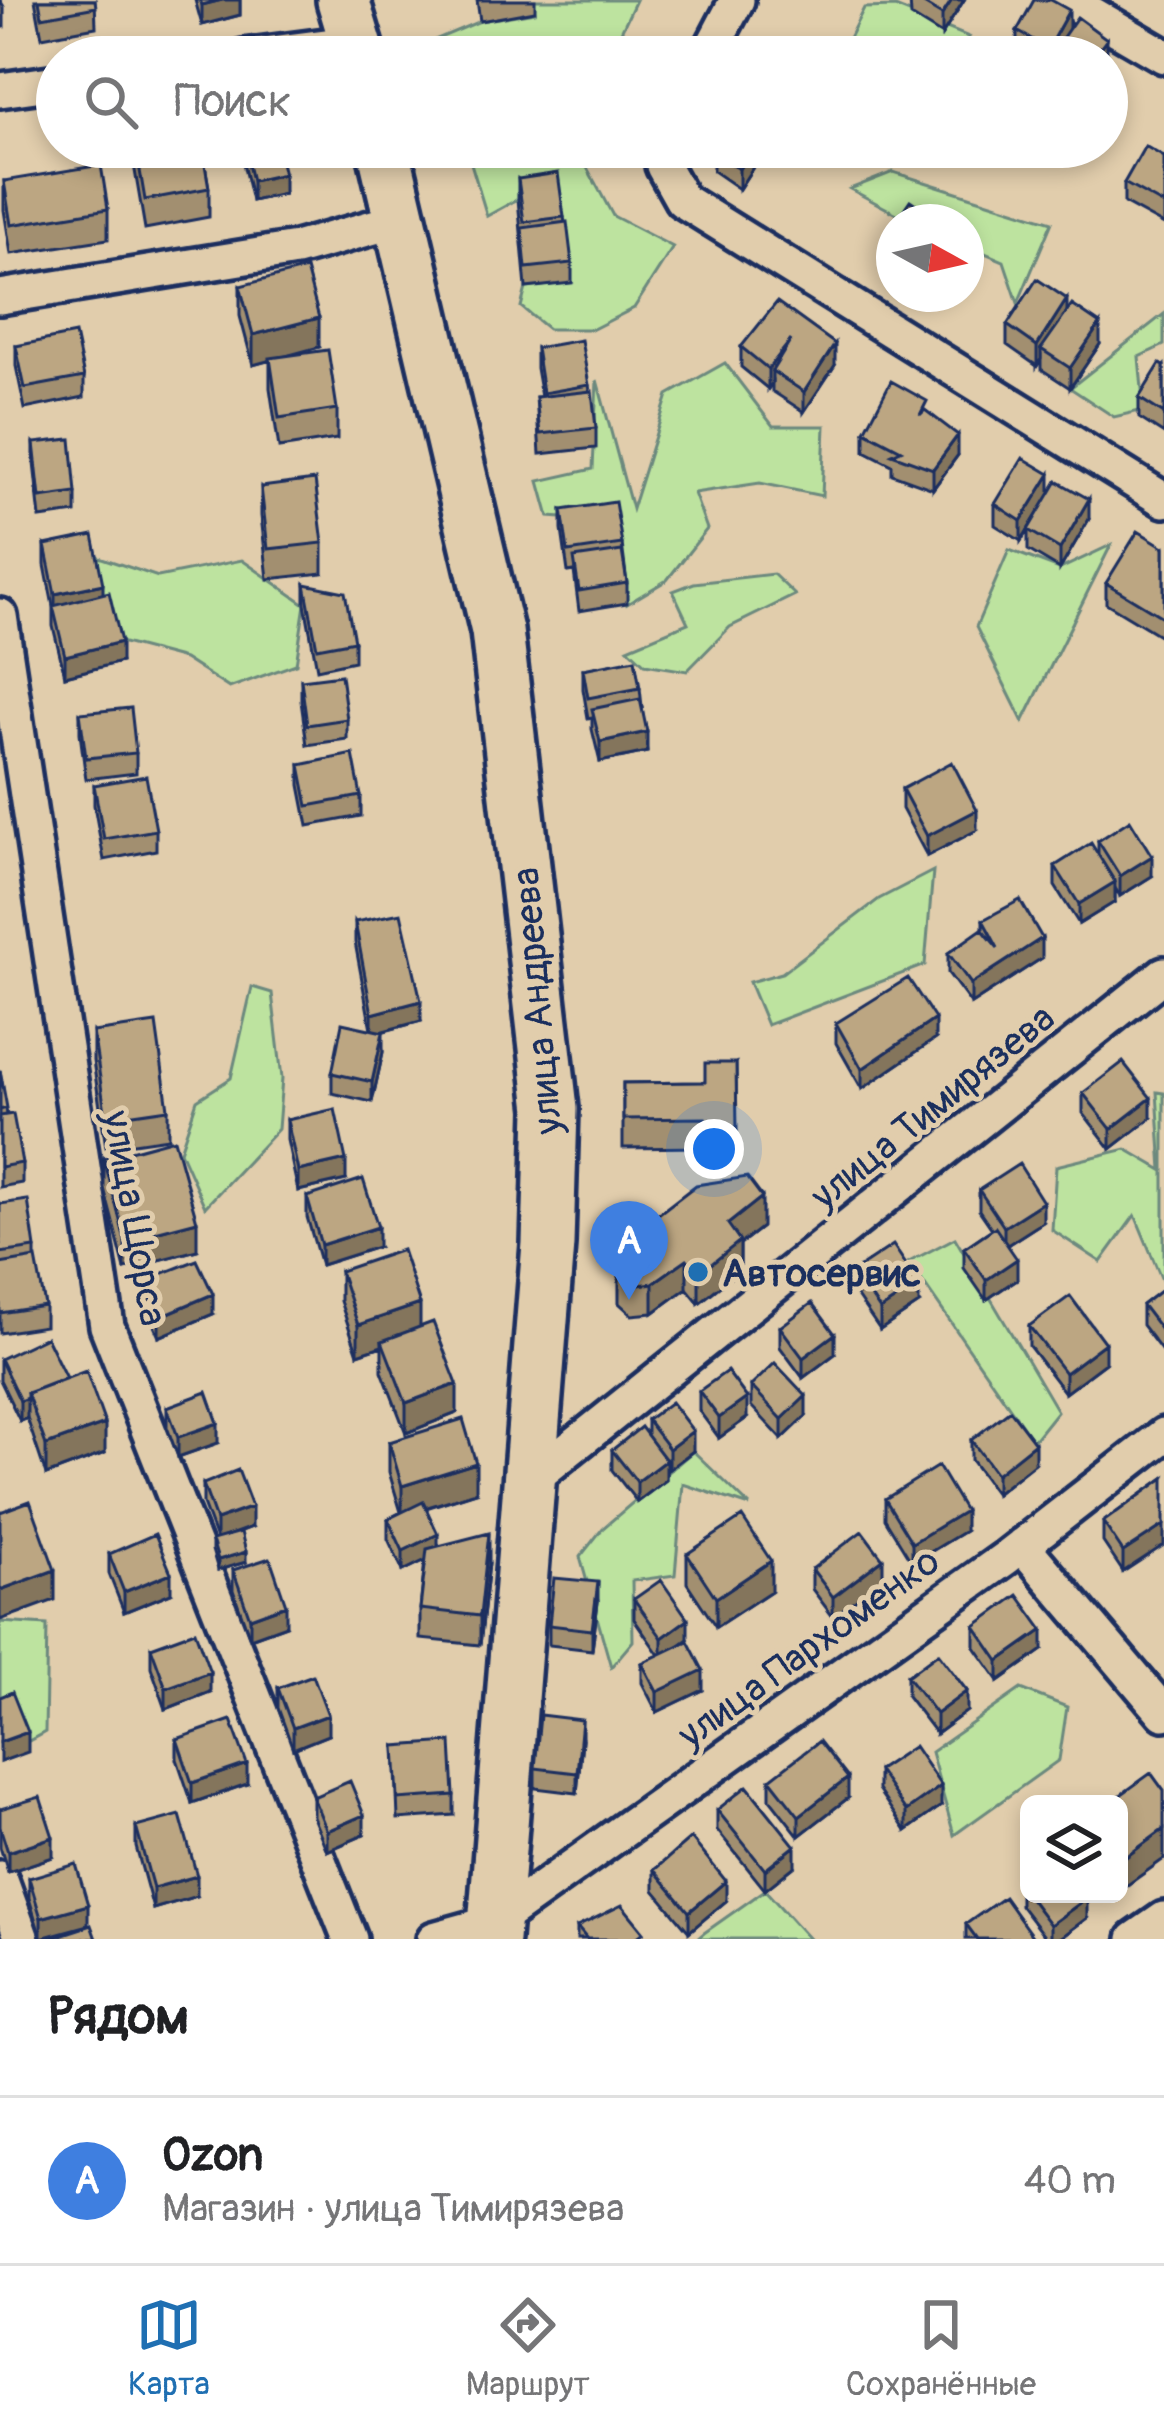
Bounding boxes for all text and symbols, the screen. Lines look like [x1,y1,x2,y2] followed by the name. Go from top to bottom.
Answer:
[36,36,1128,168] search box
[78,69,144,135] icon: search
[174,74,291,130] text: Поиск
[876,204,984,312] north arrow
[501,865,574,1137] street label: улица Андреева
[800,994,1065,1221] street label: улица Тимирязева
[91,1106,178,1330] street label: улица Щорса
[684,1119,744,1179] your location
[590,1201,668,1300] pin: A
[722,1249,921,1298] place label: Автосервис
[685,1259,711,1285] marker: Автосервис
[668,1537,949,1760] street label: улица Пархоменко
[1020,1795,1128,1903] map controls
[1020,1795,1128,1903] button: layers
[48,1985,189,2049] text: Рядом
[162,2128,263,2184] text: Ozon
[74,2156,100,2205] text: A
[1024,2156,1116,2205] text: 40 m
[162,2184,625,2233] text: Магазин · улица Тимирязева
[128,2292,210,2405] tab: Карта
[466,2292,590,2405] tab: Маршрут
[846,2292,1036,2405] tab: Сохранённые

